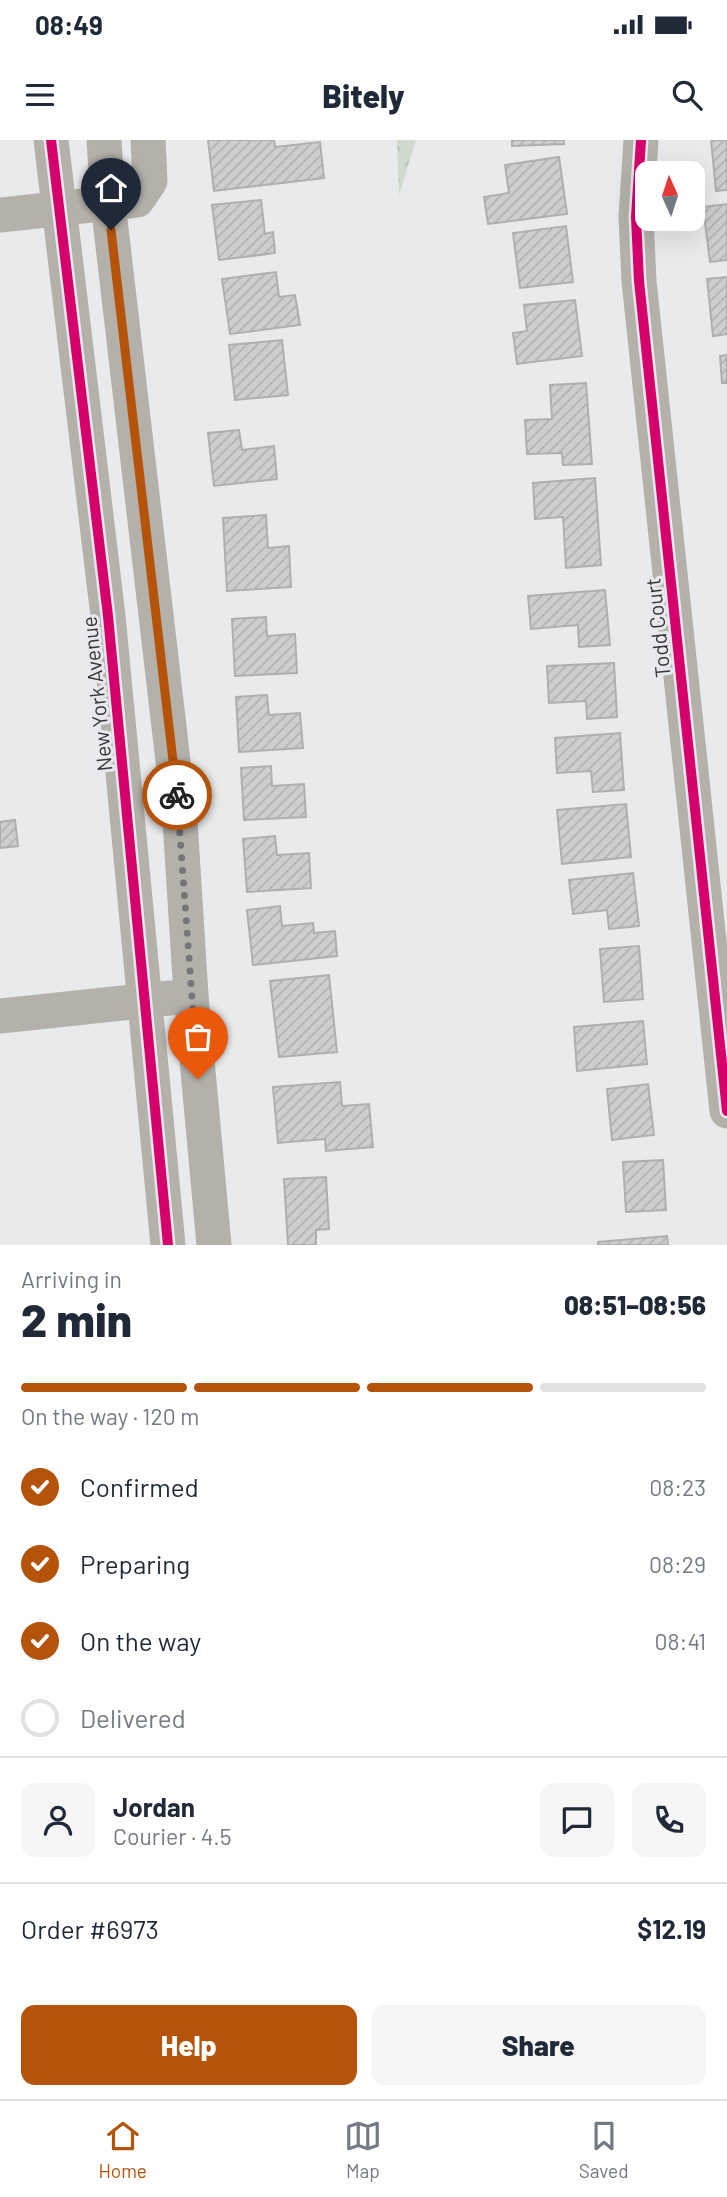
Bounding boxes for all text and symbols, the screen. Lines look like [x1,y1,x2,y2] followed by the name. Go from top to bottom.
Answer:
[35,9,103,40] text: 08:49
[21,76,59,114] icon: menu
[322,76,405,114] text: Bitely
[668,76,706,114] icon: search
[81,158,141,230] pin
[635,161,705,231] north arrow
[635,161,705,231] map controls
[92,169,130,207] icon: home
[639,577,675,679] street label: Todd Court
[75,615,117,773] street label: New York Avenue
[142,760,212,830] courier
[158,776,196,814] icon: bike
[168,1007,228,1079] pin
[179,1018,217,1056] icon: bag
[21,1265,122,1293] text: Arriving in
[564,1289,706,1320] text: 08:51–08:56
[21,1291,132,1346] text: 2 min
[21,1402,199,1430] text: On the way · 120 m
[21,1468,59,1506] icon: check
[80,1471,199,1502] text: Confirmed
[649,1473,706,1501] text: 08:23
[21,1545,59,1583] icon: check
[80,1548,190,1579] text: Preparing
[649,1550,706,1578] text: 08:29
[21,1622,59,1660] icon: check
[80,1625,201,1656] text: On the way
[655,1627,706,1655] text: 08:41
[80,1702,186,1733] text: Delivered
[21,1783,95,1857] button: person
[540,1783,614,1857] button: chat
[632,1783,706,1857] button: phone
[113,1791,195,1822] text: Jordan
[113,1822,232,1850] text: Courier · 4.5
[21,1913,159,1944] text: Order #6973
[637,1913,706,1944] text: $12.19
[21,2005,357,2085] button: Help
[371,2005,706,2085] button: Share
[98,2117,147,2182] tab: Home
[344,2117,382,2182] tab: Map
[579,2117,629,2182] tab: Saved

